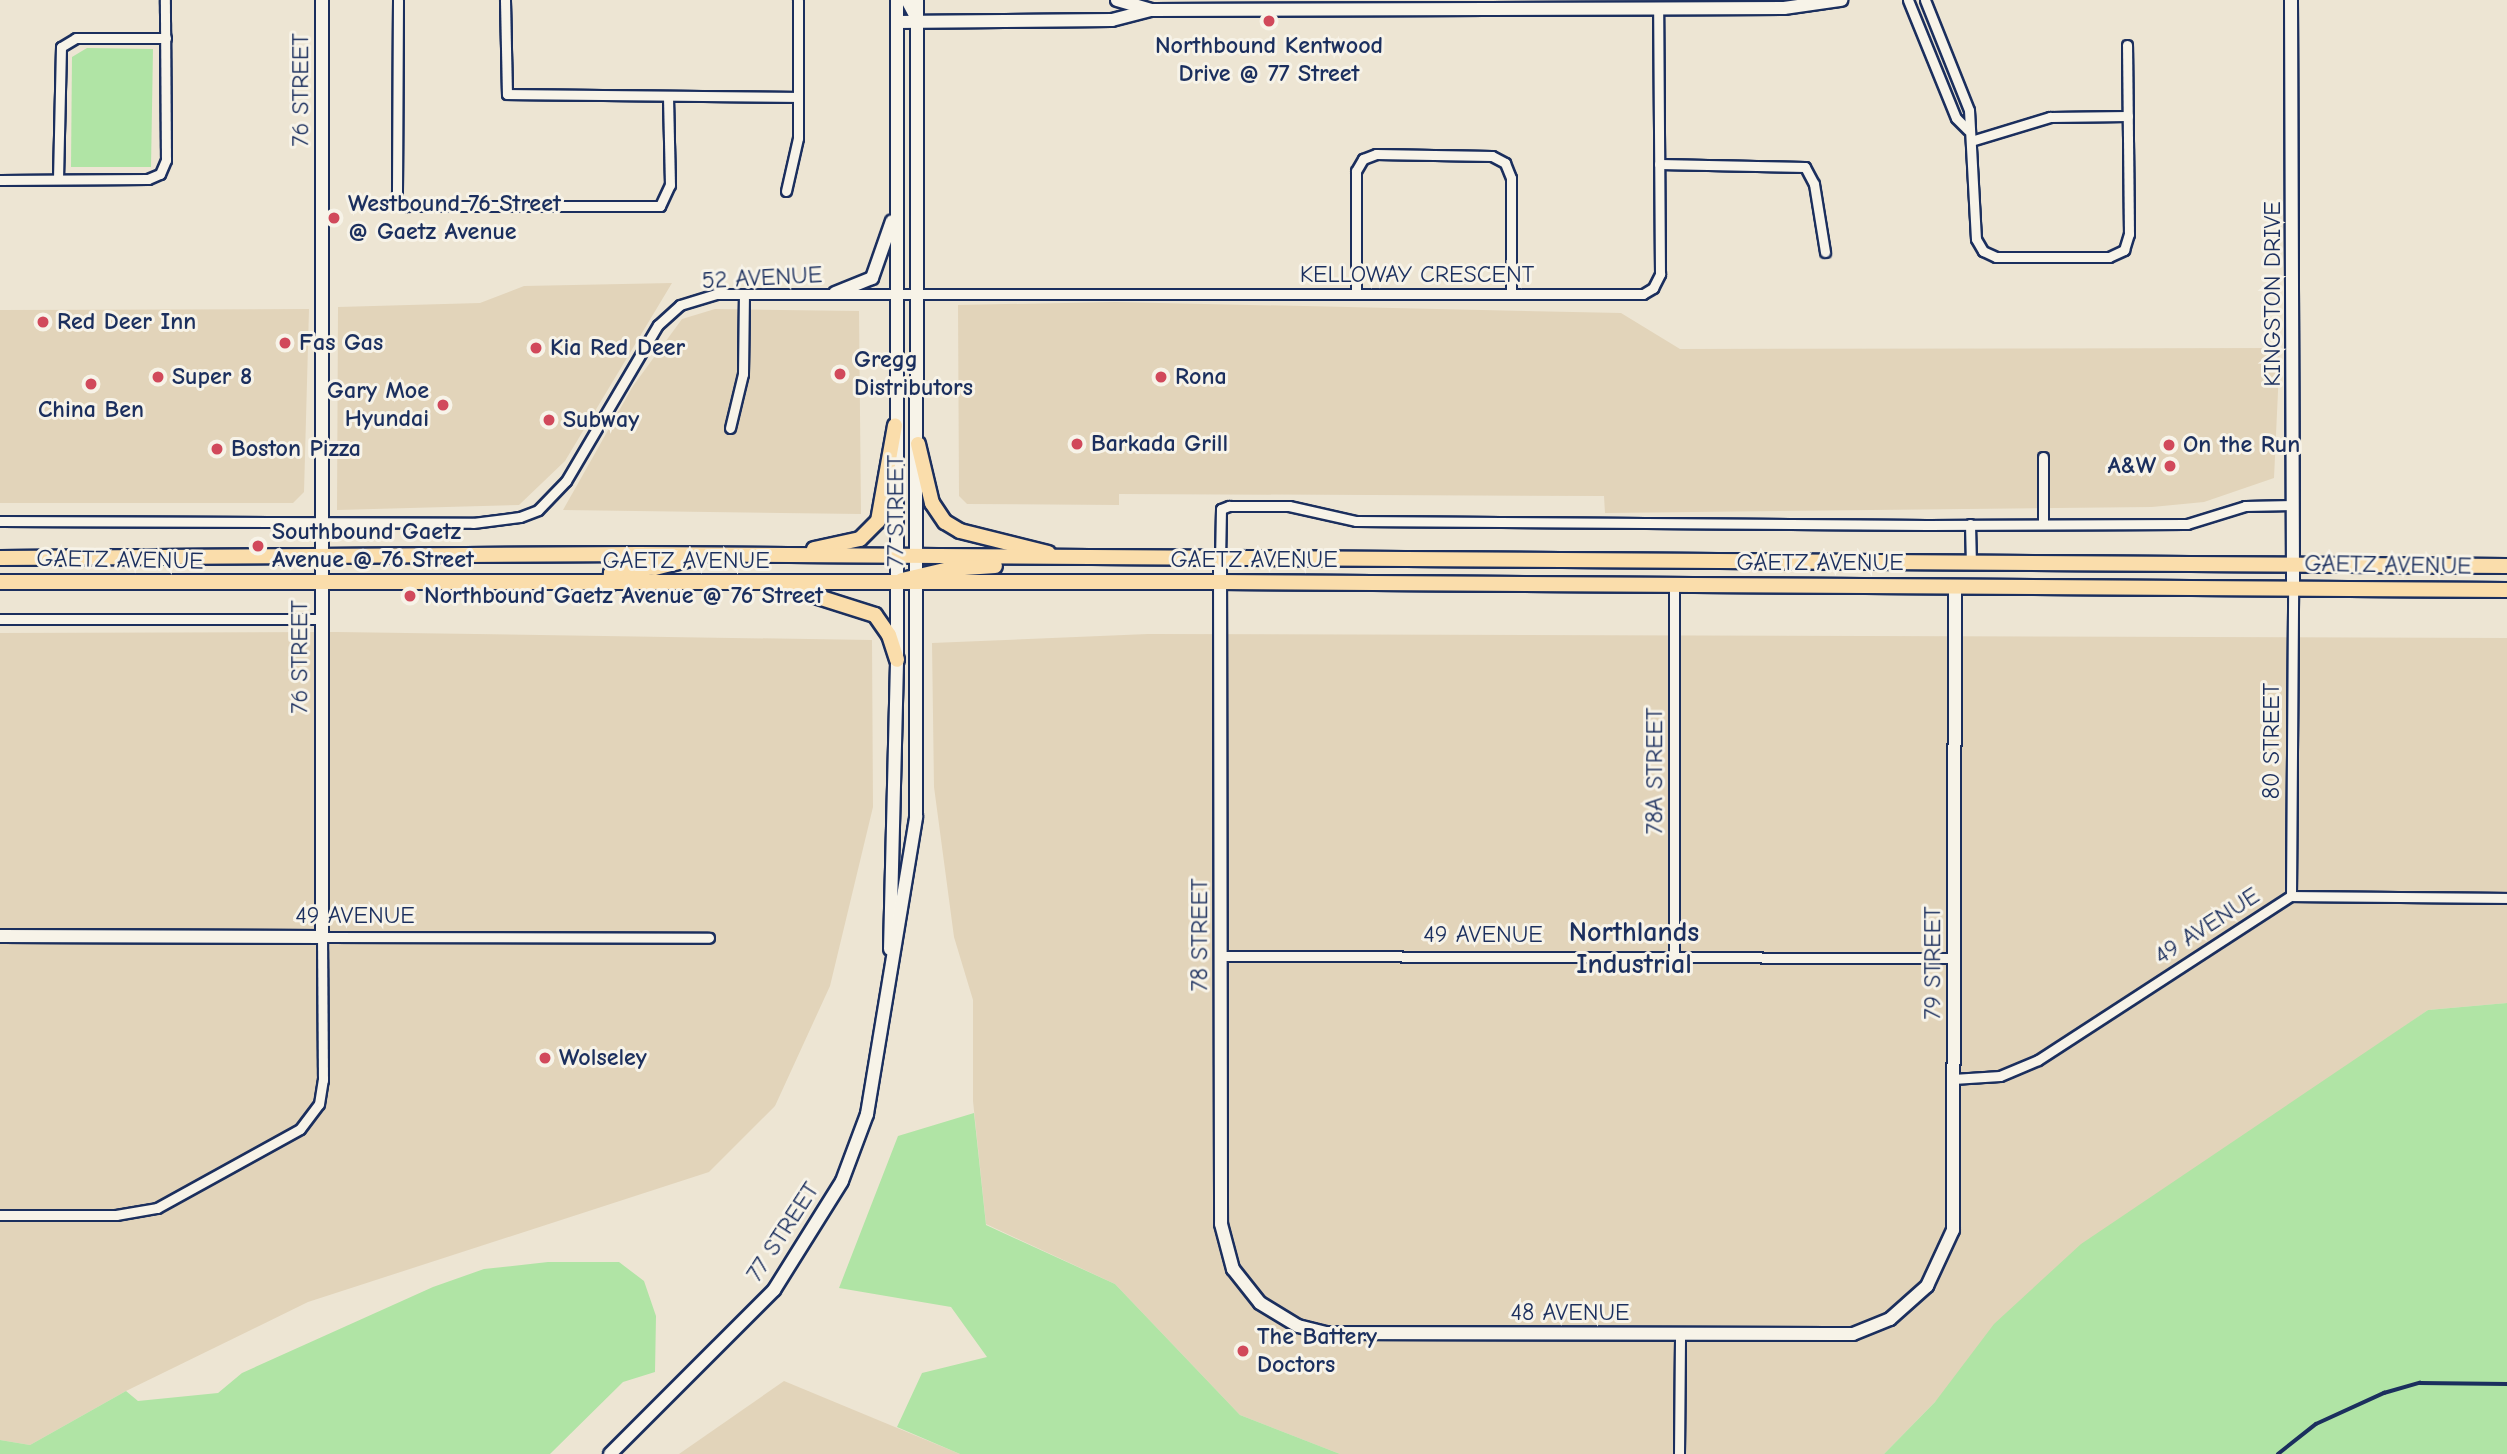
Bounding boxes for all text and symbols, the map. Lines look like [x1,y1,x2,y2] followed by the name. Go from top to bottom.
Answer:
[1261,13,1277,29] marker: Northbound Kentwood Drive @ 77 Street
[1155,32,1383,88] place label: Northbound Kentwood Drive @ 77 Street
[287,33,315,147] street label: 76 STREET
[348,190,561,246] place label: Westbound 76 Street @ Gaetz Avenue
[2259,201,2287,387] street label: KINGSTON DRIVE
[326,210,342,226] marker: Westbound 76 Street @ Gaetz Avenue
[701,260,823,296] street label: 52 AVENUE
[1300,261,1534,289] street label: KELLOWAY CRESCENT
[57,308,196,336] place label: Red Deer Inn
[35,314,51,330] marker: Red Deer Inn
[299,329,383,357] place label: Fas Gas
[550,334,685,362] place label: Kia Red Deer
[277,335,293,351] marker: Fas Gas
[528,340,544,356] marker: Kia Red Deer
[854,346,973,402] place label: Gregg Distributors
[172,363,252,391] place label: Super 8
[1175,363,1227,391] place label: Rona
[832,366,848,382] marker: Gregg Distributors
[150,369,166,385] marker: Super 8
[1153,369,1169,385] marker: Rona
[83,376,99,392] marker: China Ben
[327,377,429,433] place label: Gary Moe Hyundai
[38,396,144,424] place label: China Ben
[435,397,451,413] marker: Gary Moe Hyundai
[563,406,639,434] place label: Subway
[541,412,557,428] marker: Subway
[1091,430,1228,458] place label: Barkada Grill
[2183,431,2300,459] place label: On the Run
[231,435,361,463] place label: Boston Pizza
[1069,436,1085,452] marker: Barkada Grill
[2161,437,2177,453] marker: On the Run
[209,441,225,457] marker: Boston Pizza
[2107,452,2156,480] place label: A&W
[882,455,910,567] street label: 77 STREET
[2162,458,2178,474] marker: A&W
[272,518,474,574] place label: Southbound Gaetz Avenue @ 76 Street
[250,538,266,554] marker: Southbound Gaetz Avenue @ 76 Street
[36,544,204,576] street label: GAETZ AVENUE
[1170,546,1338,574] street label: GAETZ AVENUE
[602,547,770,575] street label: GAETZ AVENUE
[1736,549,1904,577] street label: GAETZ AVENUE
[2304,549,2472,581] street label: GAETZ AVENUE
[424,582,823,610] place label: Northbound Gaetz Avenue @ 76 Street
[402,588,418,604] marker: Northbound Gaetz Avenue @ 76 Street
[286,600,314,714] street label: 76 STREET
[2258,683,2286,799] street label: 80 STREET
[1641,707,1669,835] street label: 78A STREET
[1186,878,1214,992] street label: 78 STREET
[2149,881,2265,971] street label: 49 AVENUE
[295,902,415,930] street label: 49 AVENUE
[1919,906,1947,1020] street label: 79 STREET
[1569,915,1699,981] district label: Northlands Industrial
[1423,921,1543,949] street label: 49 AVENUE
[559,1044,647,1072] place label: Wolseley
[537,1050,553,1066] marker: Wolseley
[740,1177,826,1287] street label: 77 STREET
[1510,1299,1630,1327] street label: 48 AVENUE
[1257,1323,1377,1379] place label: The Battery Doctors
[1235,1343,1251,1359] marker: The Battery Doctors

